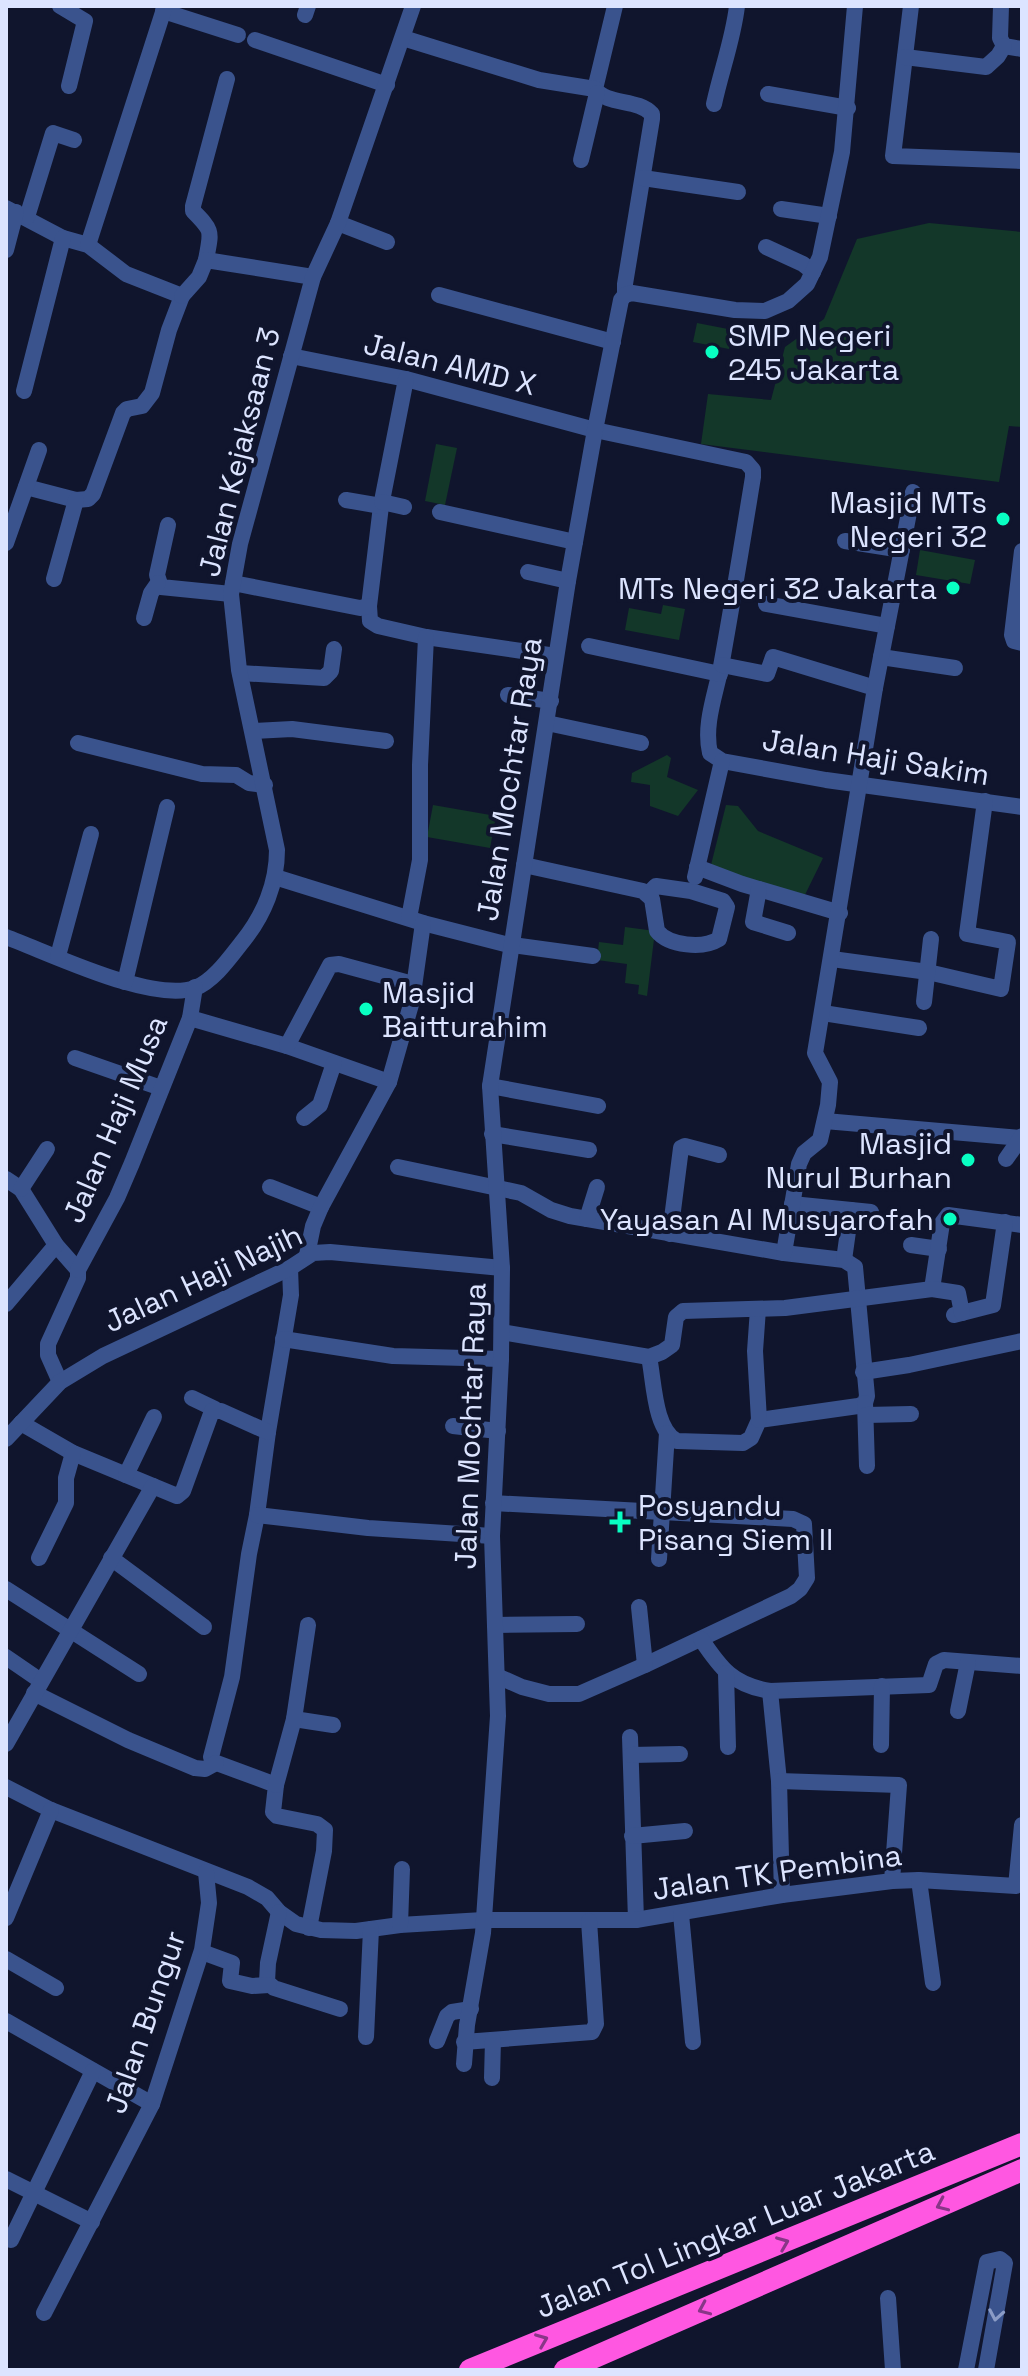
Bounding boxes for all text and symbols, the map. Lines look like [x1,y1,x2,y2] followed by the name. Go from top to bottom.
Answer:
[728,316,899,389] place label: SMP Negeri 245 Jakarta
[189,323,289,581] street label: Jalan Kejaksaan 3
[360,324,540,404] street label: Jalan AMD X
[703,343,721,361] marker: SMP Negeri 245 Jakarta
[830,483,987,556] place label: Masjid MTs Negeri 32
[994,510,1012,528] marker: Masjid MTs Negeri 32
[618,569,937,608] place label: MTs Negeri 32 Jakarta
[944,579,962,597] marker: MTs Negeri 32 Jakarta
[467,634,551,924] street label: Jalan Mochtar Raya
[760,720,992,794] street label: Jalan Haji Sakim
[382,973,548,1046] place label: Masjid Baitturahim
[357,1000,375,1018] marker: Masjid Baitturahim
[54,1009,176,1229] street label: Jalan Haji Musa
[765,1124,952,1197] place label: Masjid Nurul Burhan
[959,1151,977,1169] marker: Masjid Nurul Burhan
[600,1200,934,1239] place label: Yayasan Al Musyarofah
[941,1210,959,1228] marker: Yayasan Al Musyarofah
[97,1215,309,1341] street label: Jalan Haji Najih
[446,1282,494,1570] street label: Jalan Mochtar Raya
[638,1486,833,1559] place label: Posyandu Pisang Siem II
[609,1511,631,1533] marker: Posyandu Pisang Siem II
[650,1835,904,1909] street label: Jalan TK Pembina
[96,1926,194,2118] street label: Jalan Bungur
[530,2131,940,2327] street label: Jalan Tol Lingkar Luar Jakarta
[936,2196,950,2212] one-way arrow
[775,2237,789,2253] one-way arrow
[698,2300,712,2316] one-way arrow
[988,2308,1005,2321] one-way arrow
[534,2333,548,2349] one-way arrow

